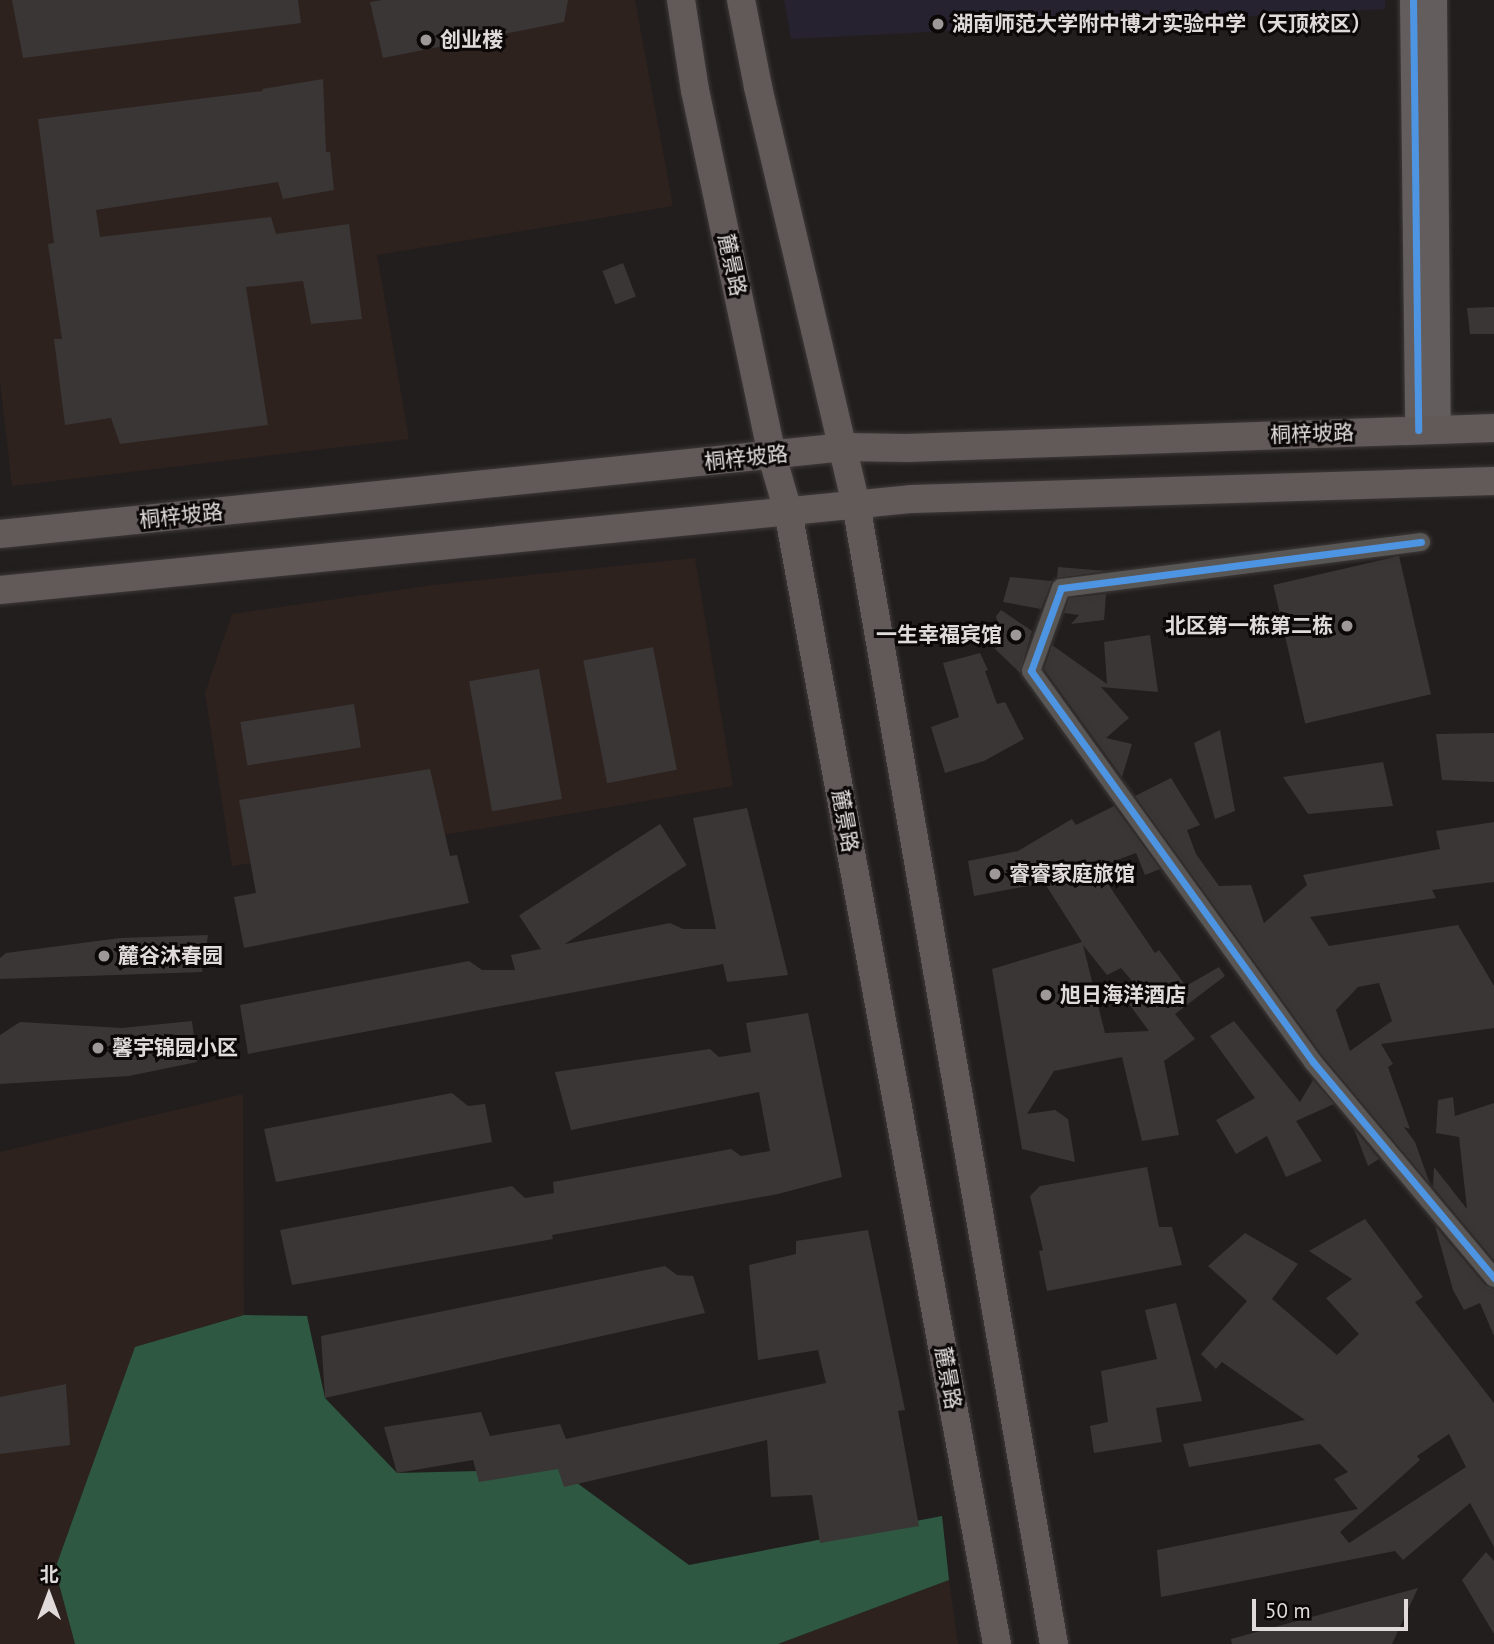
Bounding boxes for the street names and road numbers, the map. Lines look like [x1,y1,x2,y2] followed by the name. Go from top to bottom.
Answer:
[713,232,751,298] street label: 麓景路
[1270,420,1354,448] street label: 桐梓坡路
[703,441,789,475] street label: 桐梓坡路
[138,499,224,533] street label: 桐梓坡路
[827,788,863,854] street label: 麓景路
[930,1345,966,1411] street label: 麓景路

